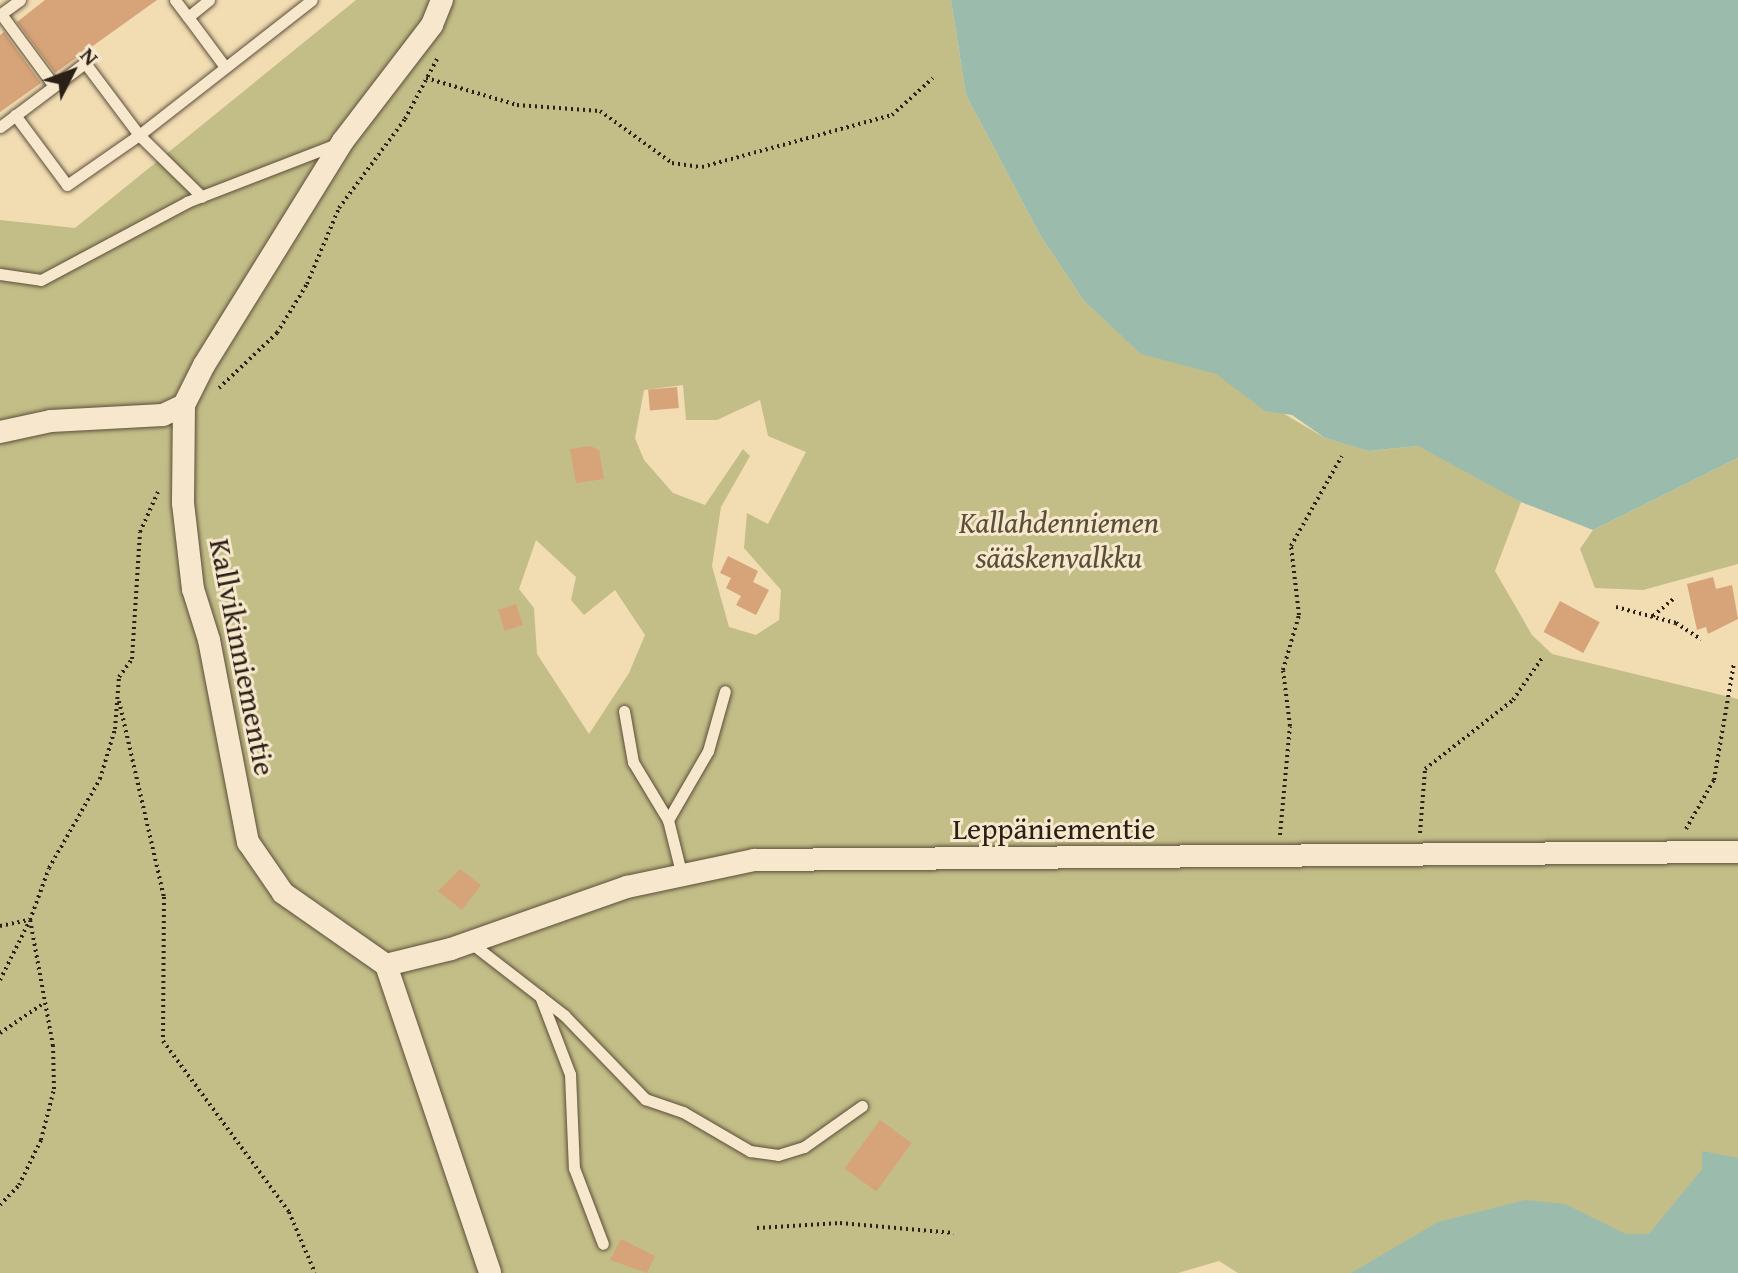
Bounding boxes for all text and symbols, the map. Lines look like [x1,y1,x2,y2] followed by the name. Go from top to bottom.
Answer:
[32,32,112,112] north arrow
[73,40,107,72] text: N
[959,504,1159,574] park label: Kallahdenniemen sääskenvalkku
[202,536,284,778] street label: Kallvikinniementie
[952,810,1156,846] street label: Leppäniementie

